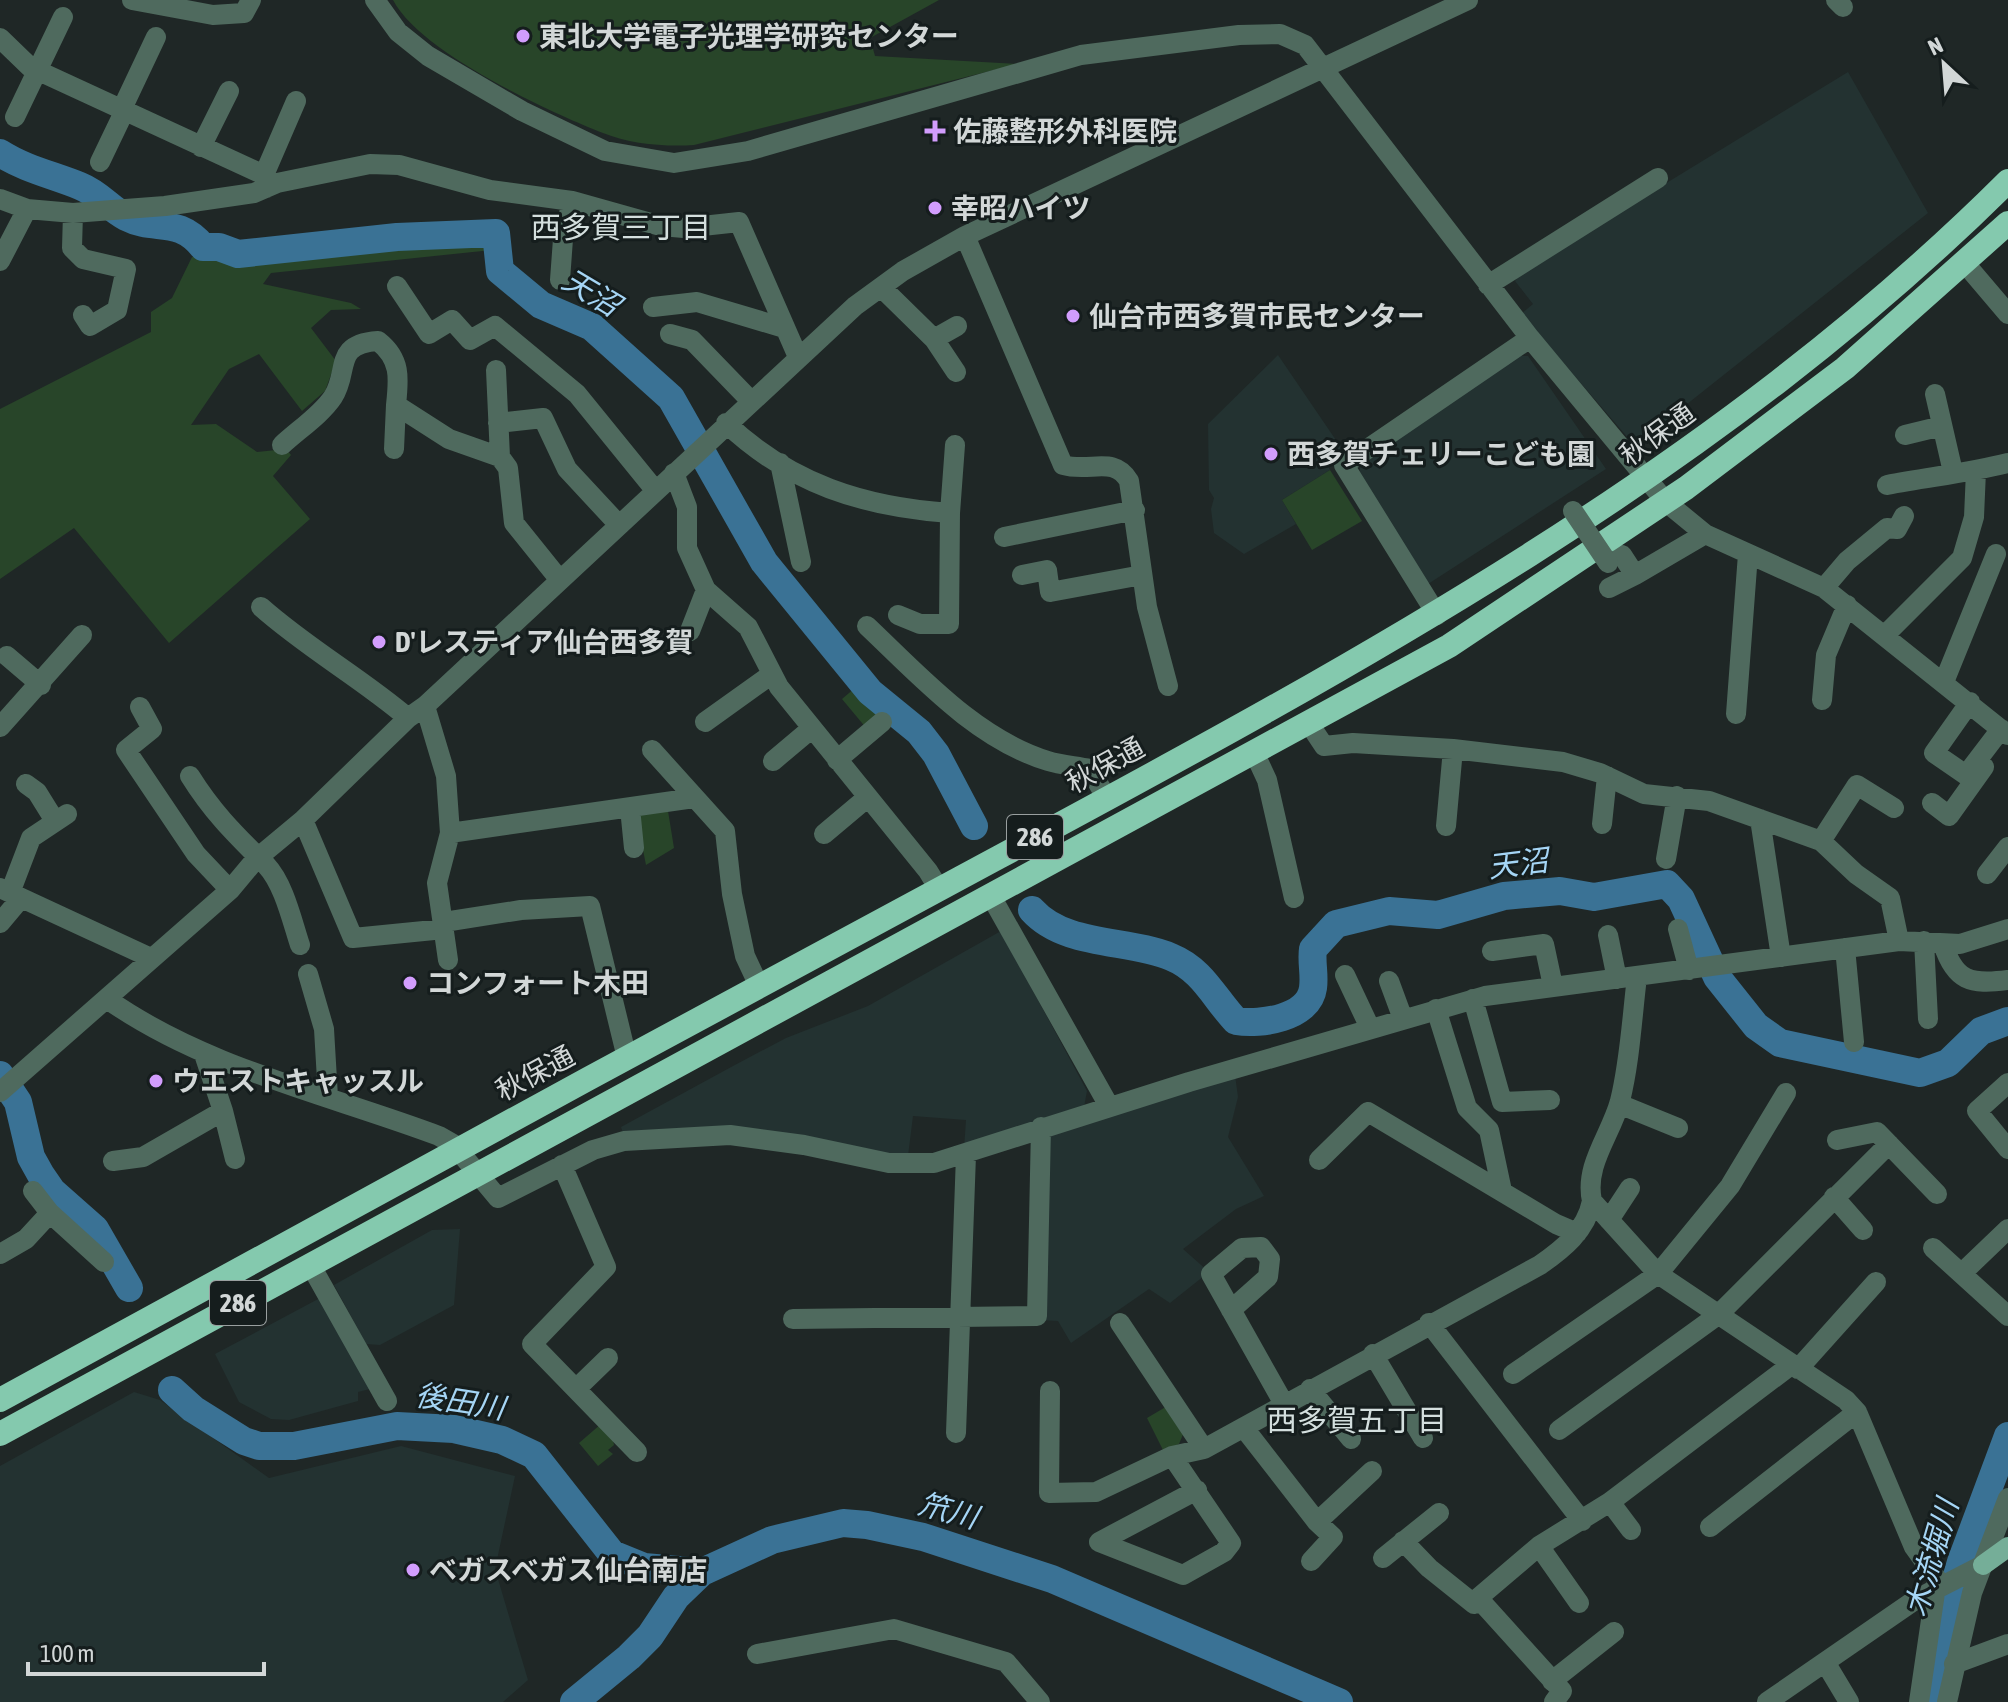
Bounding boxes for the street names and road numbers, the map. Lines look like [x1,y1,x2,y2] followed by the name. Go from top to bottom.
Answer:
[1614,396,1700,472] street label: 秋保通
[1061,731,1149,799] street label: 秋保通
[1007,815,1063,859] road number: 286
[490,1039,580,1107] street label: 秋保通
[210,1281,266,1325] road number: 286

